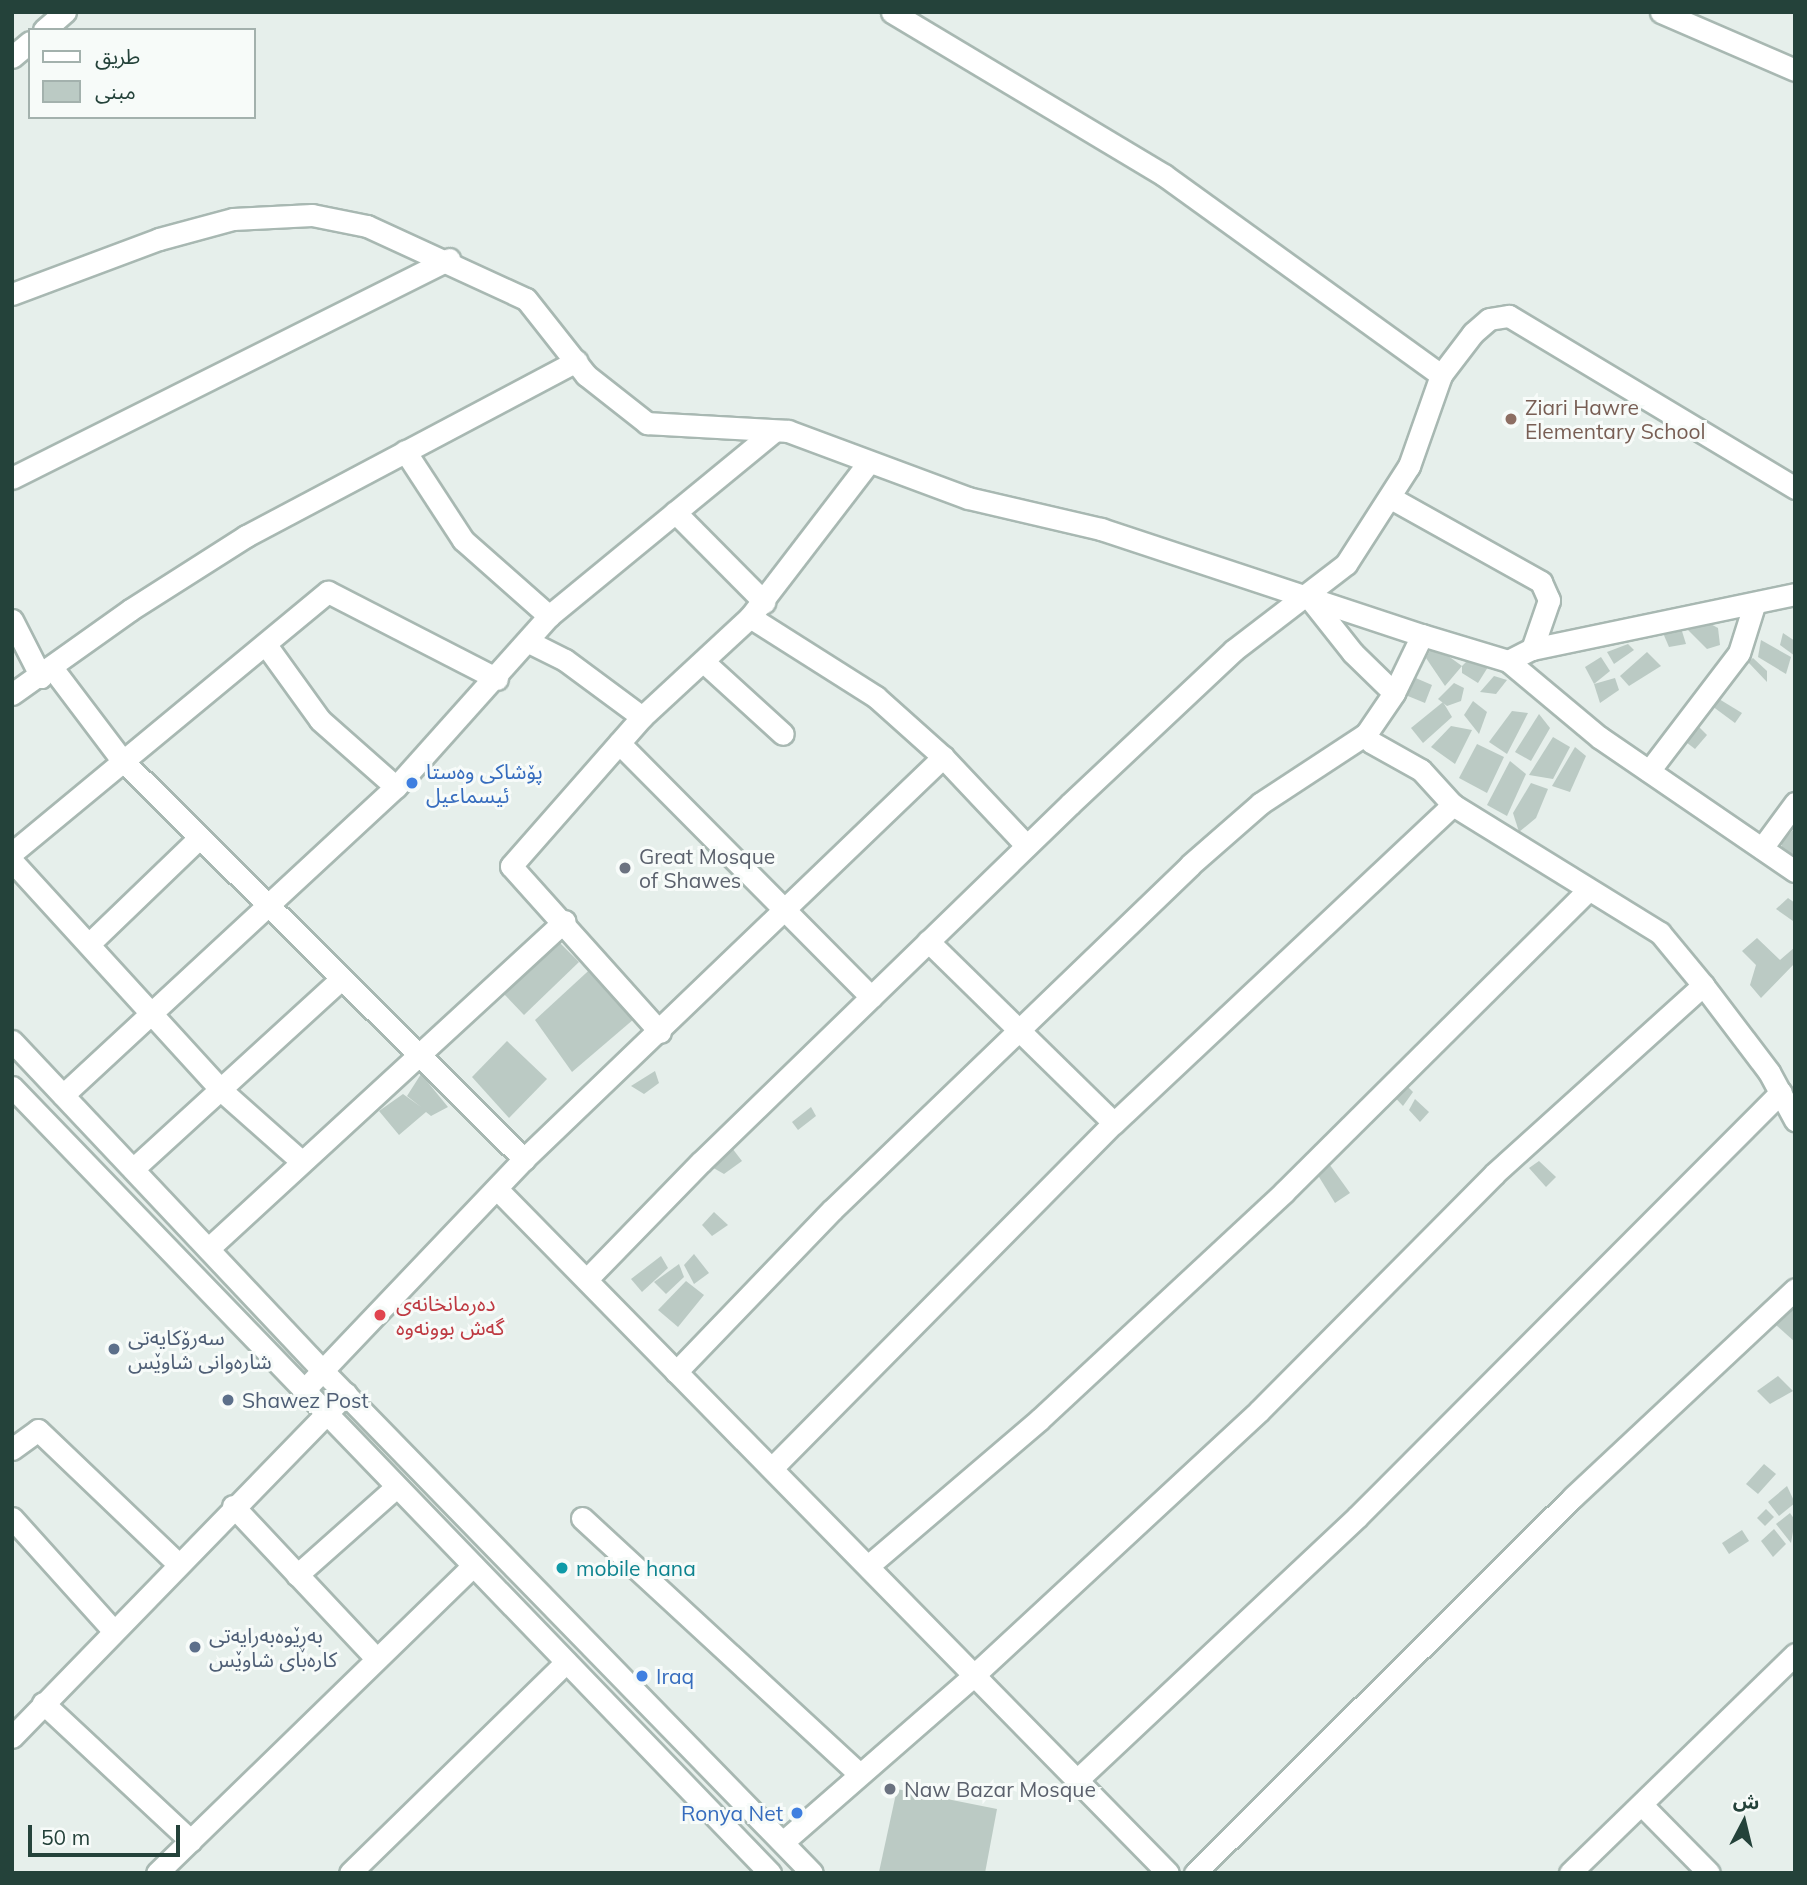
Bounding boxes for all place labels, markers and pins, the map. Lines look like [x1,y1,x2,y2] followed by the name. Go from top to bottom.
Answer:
[1525,394,1706,444] place label: Ziari Hawre Elementary School
[1503,411,1519,427] marker: Ziari Hawre Elementary School
[426,758,543,808] place label: پۆشاکی وەستا ئیسماعیل
[404,775,420,791] marker: پۆشاکی وەستا ئیسماعیل
[639,843,775,893] place label: Great Mosque of Shawes
[617,860,633,876] marker: Great Mosque of Shawes
[396,1290,504,1340] place label: دەرمانخانەی گەش بوونەوە
[370,1305,390,1325] marker: دەرمانخانەی گەش بوونەوە
[128,1324,272,1374] place label: سەرۆکایەتی شارەوانی شاوێس
[106,1341,122,1357] marker: سەرۆکایەتی شارەوانی شاوێس
[242,1387,369,1413] place label: Shawez Post
[220,1392,236,1408] marker: Shawez Post
[576,1555,696,1581] place label: mobile hana
[554,1560,570,1576] marker: mobile hana
[209,1622,337,1672] place label: بەڕێوەبەرایەتی کارەبای شاوێس
[187,1639,203,1655] marker: بەڕێوەبەرایەتی کارەبای شاوێس
[656,1663,694,1689] place label: Iraq
[634,1668,650,1684] marker: Iraq
[904,1776,1096,1802] place label: Naw Bazar Mosque
[882,1781,898,1797] marker: Naw Bazar Mosque
[681,1800,783,1826] place label: Ronya Net
[789,1805,805,1821] marker: Ronya Net

